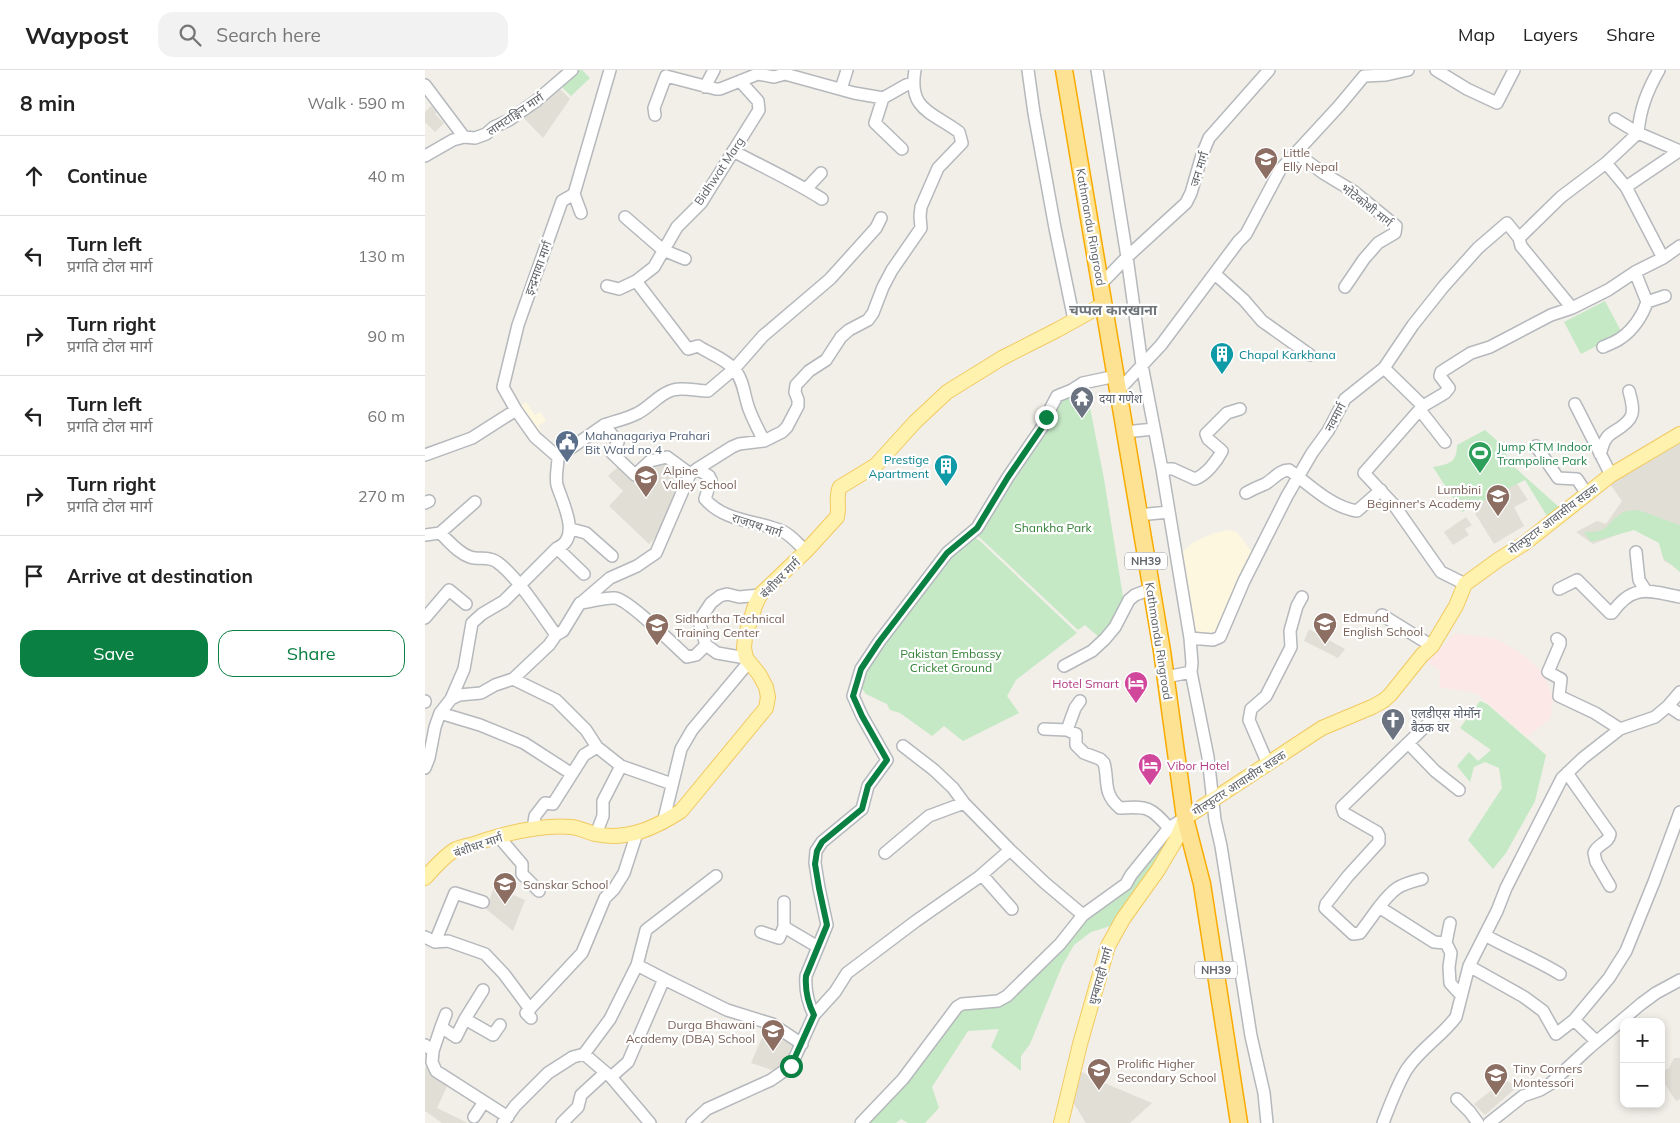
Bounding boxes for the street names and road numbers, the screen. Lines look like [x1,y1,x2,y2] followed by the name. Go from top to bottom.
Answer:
[484,89,547,138] street label: लामटाङ्गिन मार्ग
[691,134,747,208] street label: Bidhwat Marg
[1187,149,1212,188] street label: जन मार्ग
[1073,167,1109,287] street label: Kathmandu Ringroad
[1338,180,1397,230] street label: भोटेकोशी मार्ग
[521,238,555,297] street label: इन्द्रमाया मार्ग
[1321,399,1349,434] street label: नवमार्ग
[1505,480,1602,558] street label: गोल्फुटार आवासीय सडक
[730,510,785,540] street label: राजपथ मार्ग
[1125,552,1167,570] road number: NH39
[757,554,804,601] street label: बंशीधर मार्ग
[1142,581,1176,701] street label: Kathmandu Ringroad
[1189,747,1290,820] street label: गोल्फुटार आवासीय सडक
[452,829,505,860] street label: बंशीधर मार्ग
[1085,945,1117,1007] street label: धुम्बाराही मार्ग
[1195,962,1237,978] road number: NH39

